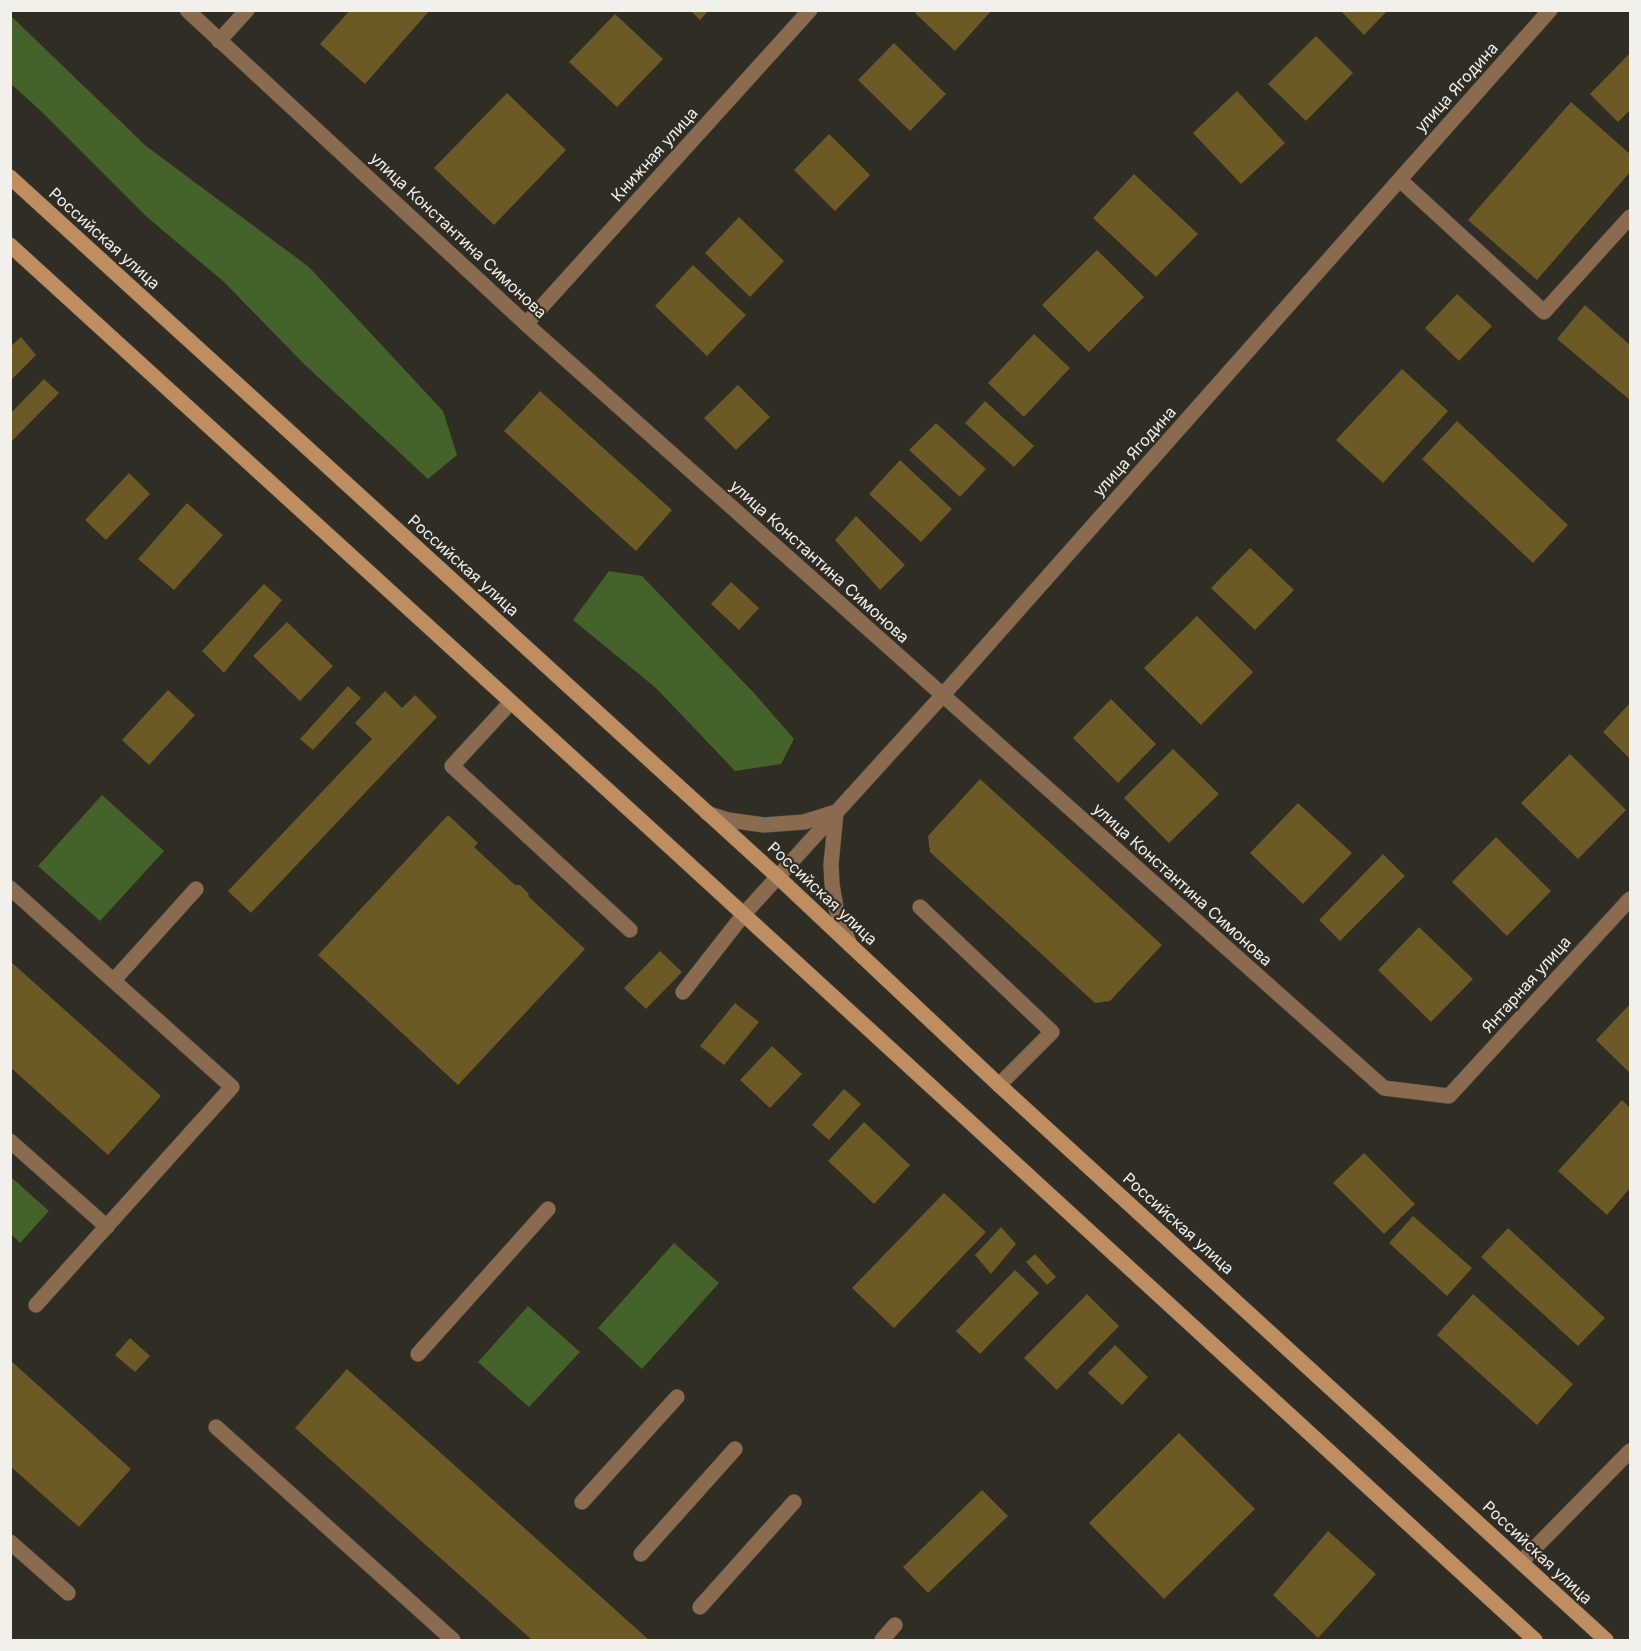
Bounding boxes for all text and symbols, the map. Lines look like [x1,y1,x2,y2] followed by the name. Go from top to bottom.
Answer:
[1412,39,1502,137] street label: улица Ягодина
[608,104,702,206] street label: Книжная улица
[366,149,550,323] street label: улица Константина Симонова
[45,184,163,294] street label: Российская улица
[1090,403,1180,501] street label: улица Ягодина
[725,476,913,648] street label: улица Константина Симонова
[404,511,522,621] street label: Российская улица
[1088,799,1276,971] street label: улица Константина Симонова
[763,838,881,950] street label: Российская улица
[1479,933,1575,1037] street label: Янтарная улица
[1119,1169,1237,1279] street label: Российская улица
[1478,1497,1596,1609] street label: Российская улица

